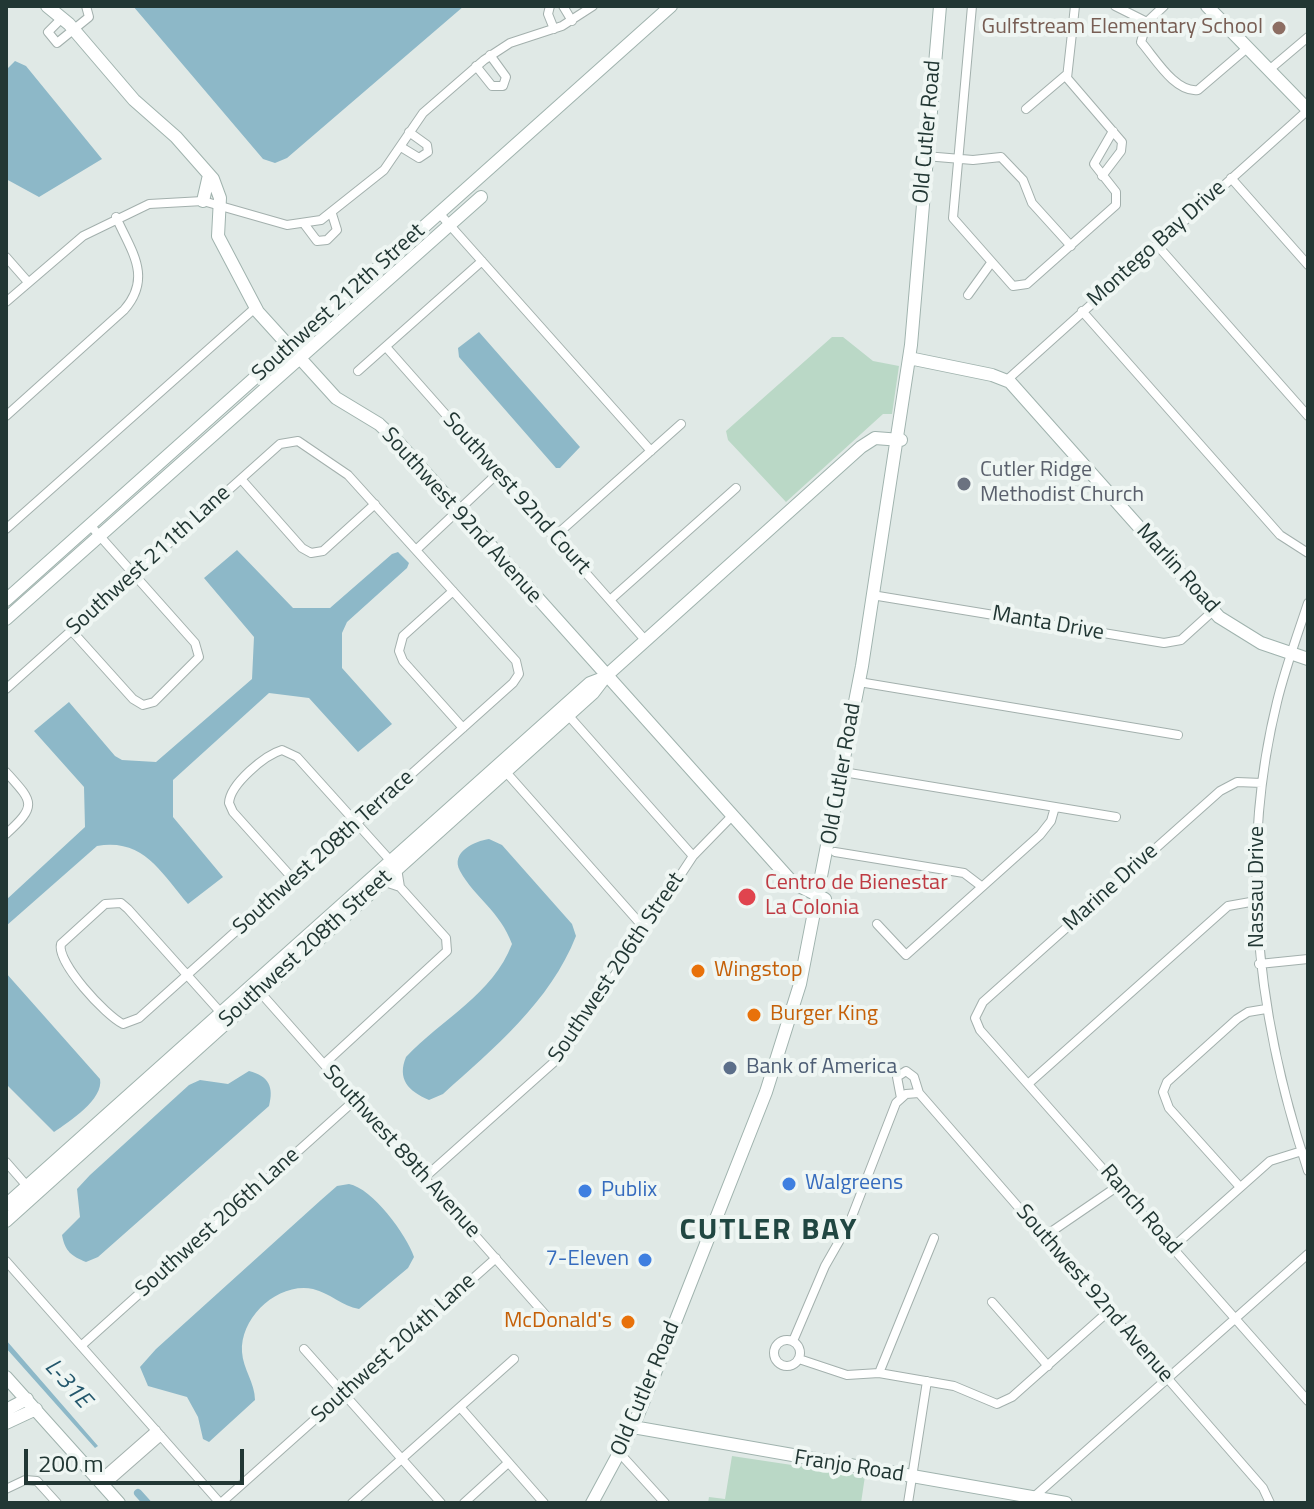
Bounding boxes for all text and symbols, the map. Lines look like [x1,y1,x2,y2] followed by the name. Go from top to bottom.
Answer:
[982,15,1263,41] place label: Gulfstream Elementary School
[1270,19,1288,37] marker: Gulfstream Elementary School
[909,59,947,205] street label: Old Cutler Road
[1083,175,1231,313] street label: Montego Bay Drive
[247,218,431,388] street label: Southwest 212th Street
[436,408,596,580] street label: Southwest 92nd Court
[375,423,547,609] street label: Southwest 92nd Avenue
[980,458,1144,510] place label: Cutler Ridge Methodist Church
[955,475,973,493] marker: Cutler Ridge Methodist Church
[62,481,236,641] street label: Southwest 211th Lane
[1130,519,1224,619] street label: Marlin Road
[990,601,1106,647] street label: Manta Drive
[817,701,867,847] street label: Old Cutler Road
[228,765,420,941] street label: Southwest 208th Terrace
[1245,826,1271,948] street label: Nassau Drive
[1058,839,1164,937] street label: Marine Drive
[214,864,398,1034] street label: Southwest 208th Street
[544,868,690,1068] street label: Southwest 206th Street
[765,871,948,922] place label: Centro de Bienestar La Colonia
[736,886,758,908] marker: Centro de Bienestar La Colonia
[714,958,803,984] place label: Wingstop
[689,962,707,980] marker: Wingstop
[770,1002,878,1028] place label: Burger King
[745,1006,763,1024] marker: Burger King
[746,1055,897,1081] place label: Bank of America
[721,1059,739,1077] marker: Bank of America
[317,1060,485,1244] street label: Southwest 89th Avenue
[131,1143,305,1303] street label: Southwest 206th Lane
[1094,1160,1186,1260] street label: Ranch Road
[805,1171,903,1197] place label: Walgreens
[780,1175,798,1193] marker: Walgreens
[601,1178,657,1204] place label: Publix
[576,1182,594,1200] marker: Publix
[1010,1200,1178,1388] street label: Southwest 92nd Avenue
[680,1214,858,1250] district label: CUTLER BAY
[546,1247,629,1273] place label: 7-Eleven
[636,1251,654,1269] marker: 7-Eleven
[307,1269,481,1429] street label: Southwest 204th Lane
[504,1309,612,1335] place label: McDonald's
[619,1313,637,1331] marker: McDonald's
[606,1318,686,1460] street label: Old Cutler Road
[38,1354,96,1414] water label: L-31E
[28,1433,248,1483] scale bar
[38,1445,104,1481] text: 200 m
[792,1445,906,1489] street label: Franjo Road

